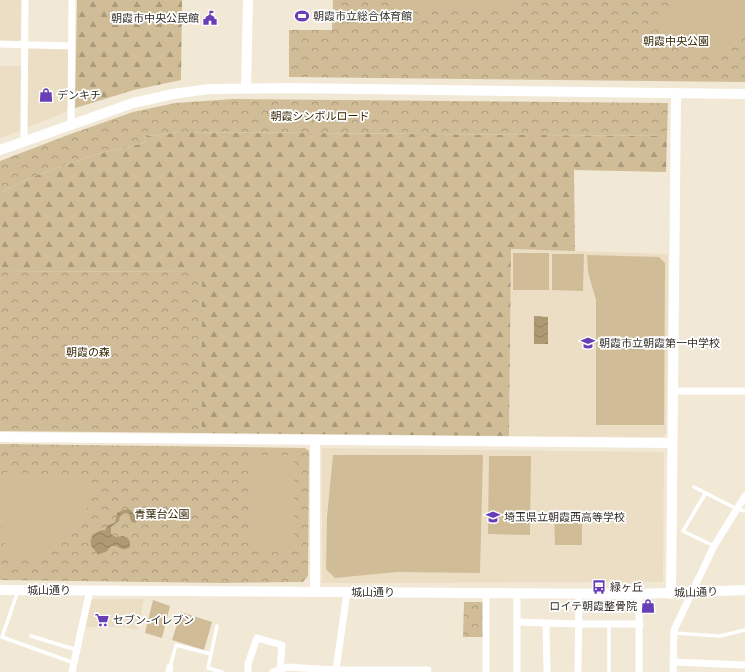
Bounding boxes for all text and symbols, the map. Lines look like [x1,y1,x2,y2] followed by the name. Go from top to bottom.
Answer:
[294,8,310,24] sports icon: 朝霞市立総合体育館
[202,10,218,26] public building icon: 朝霞市中央公民館
[313,10,412,22] place label: 朝霞市立総合体育館
[111,12,199,24] place label: 朝霞市中央公民館
[643,35,709,47] park label: 朝霞中央公園
[38,87,54,103] shop icon: デンキチ
[57,89,101,101] place label: デンキチ
[271,110,370,122] park label: 朝霞シンボルロード
[580,335,596,351] school or university icon: 朝霞市立朝霞第一中学校
[599,337,720,349] place label: 朝霞市立朝霞第一中学校
[66,346,110,358] park label: 朝霞の森
[135,508,190,520] park label: 青葉台公園
[485,509,501,525] school or university icon: 埼玉県立朝霞西高等学校
[504,511,625,523] place label: 埼玉県立朝霞西高等学校
[591,579,607,595] bus stop icon: 緑ヶ丘
[610,581,643,593] place label: 緑ヶ丘
[27,584,71,596] street label: 城山通り
[674,585,718,599] street label: 城山通り
[351,586,395,598] street label: 城山通り
[640,598,656,614] shop icon: ロイテ朝霞整骨院
[549,600,637,612] place label: ロイテ朝霞整骨院
[94,612,110,628] supermarket icon: セブン-イレブン
[113,614,194,626] place label: セブン-イレブン

